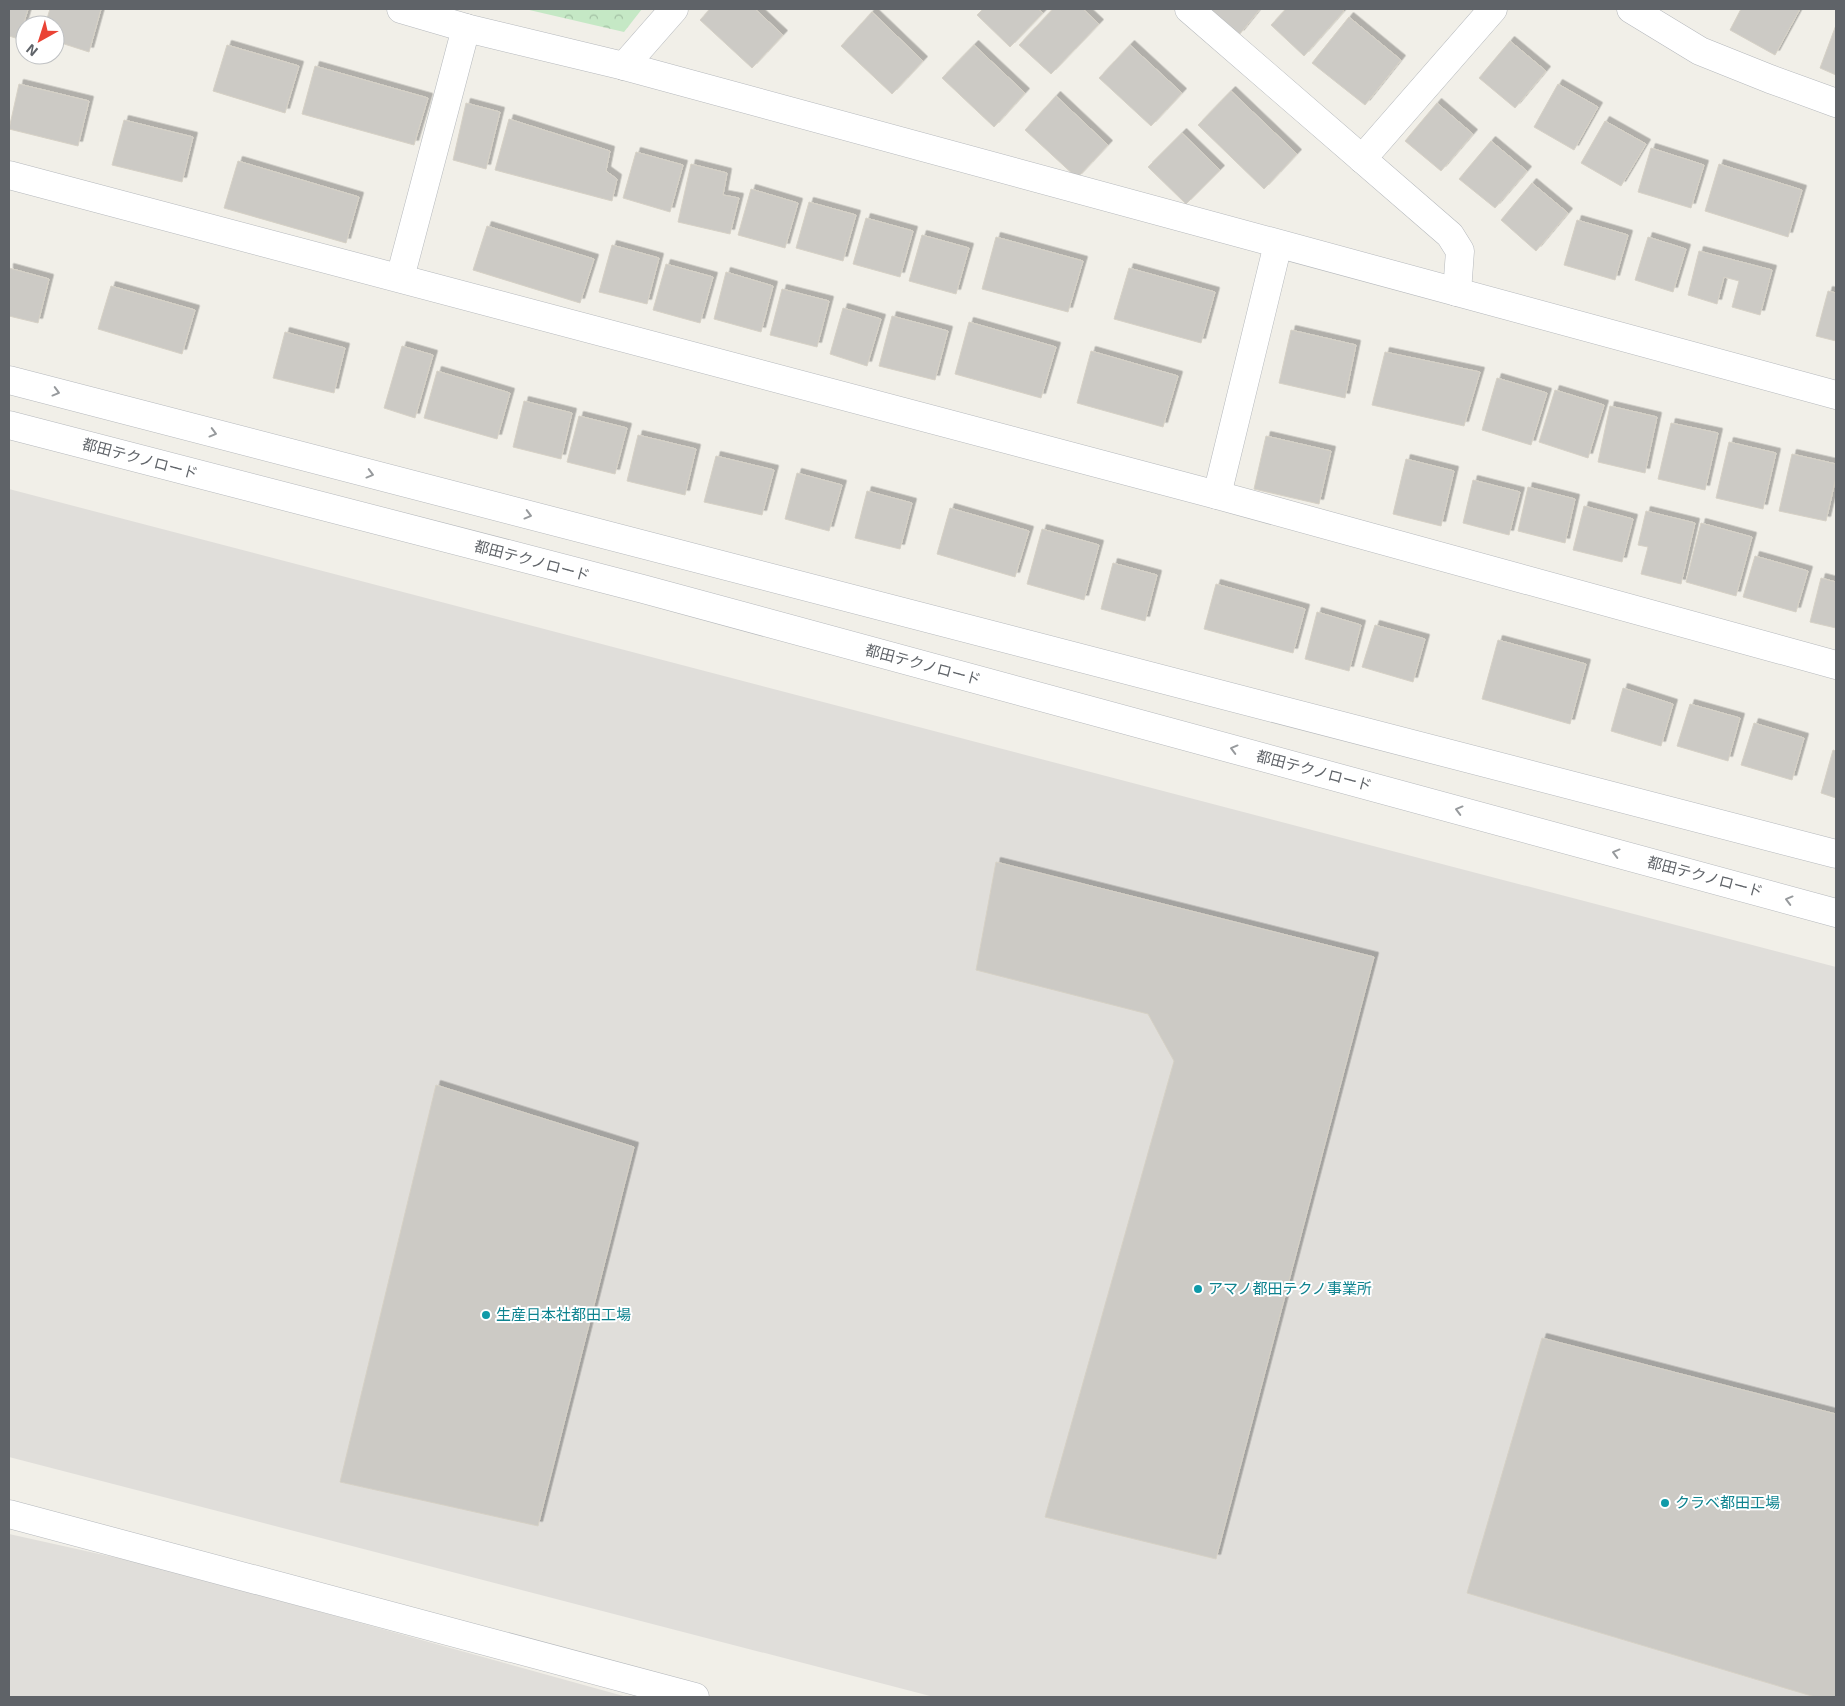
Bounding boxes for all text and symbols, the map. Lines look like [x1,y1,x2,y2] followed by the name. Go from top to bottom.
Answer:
[15,15,65,65] north arrow
[22,41,41,60] text: N
[51,386,60,397] one-way arrow
[209,427,218,438] one-way arrow
[80,434,200,482] street label: 都田テクノロード
[366,468,375,479] one-way arrow
[523,509,531,519] one-way arrow
[472,536,592,584] street label: 都田テクノロード
[863,640,983,688] street label: 都田テクノロード
[1231,745,1239,755] one-way arrow
[1254,746,1374,794] street label: 都田テクノロード
[1454,805,1463,816] one-way arrow
[1612,848,1620,858] one-way arrow
[1645,852,1765,900] street label: 都田テクノロード
[1785,895,1794,906] one-way arrow
[1208,1279,1372,1297] place label: アマノ都田テクノ事業所
[1192,1283,1204,1295] marker: アマノ都田テクノ事業所
[496,1305,631,1323] place label: 生産日本社都田工場
[480,1309,492,1321] marker: 生産日本社都田工場
[1675,1493,1780,1511] place label: クラベ都田工場
[1659,1497,1671,1509] marker: クラベ都田工場

